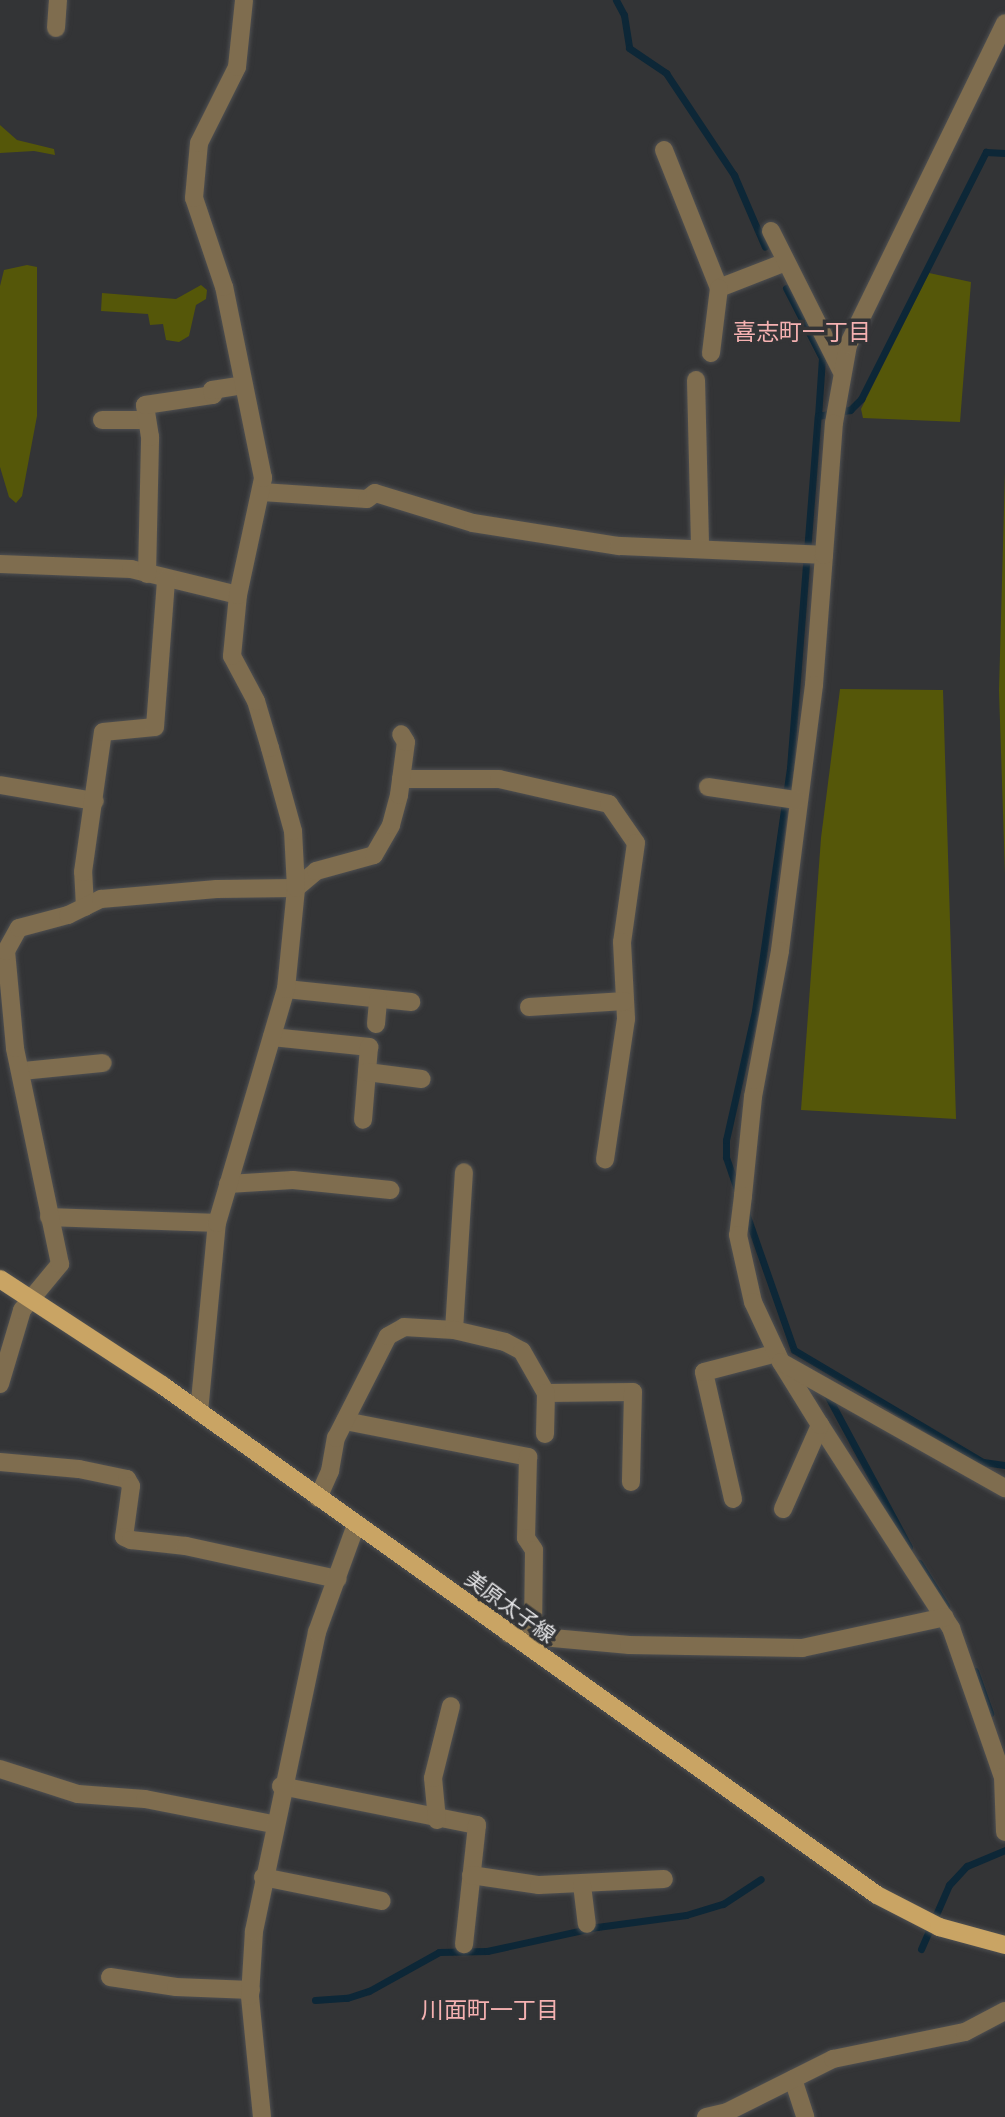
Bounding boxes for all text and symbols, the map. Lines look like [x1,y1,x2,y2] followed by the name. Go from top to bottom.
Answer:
[733,318,871,346] district label: 喜志町一丁目
[460,1566,560,1648] street label: 美原太子線
[421,1996,559,2024] district label: 川面町一丁目

